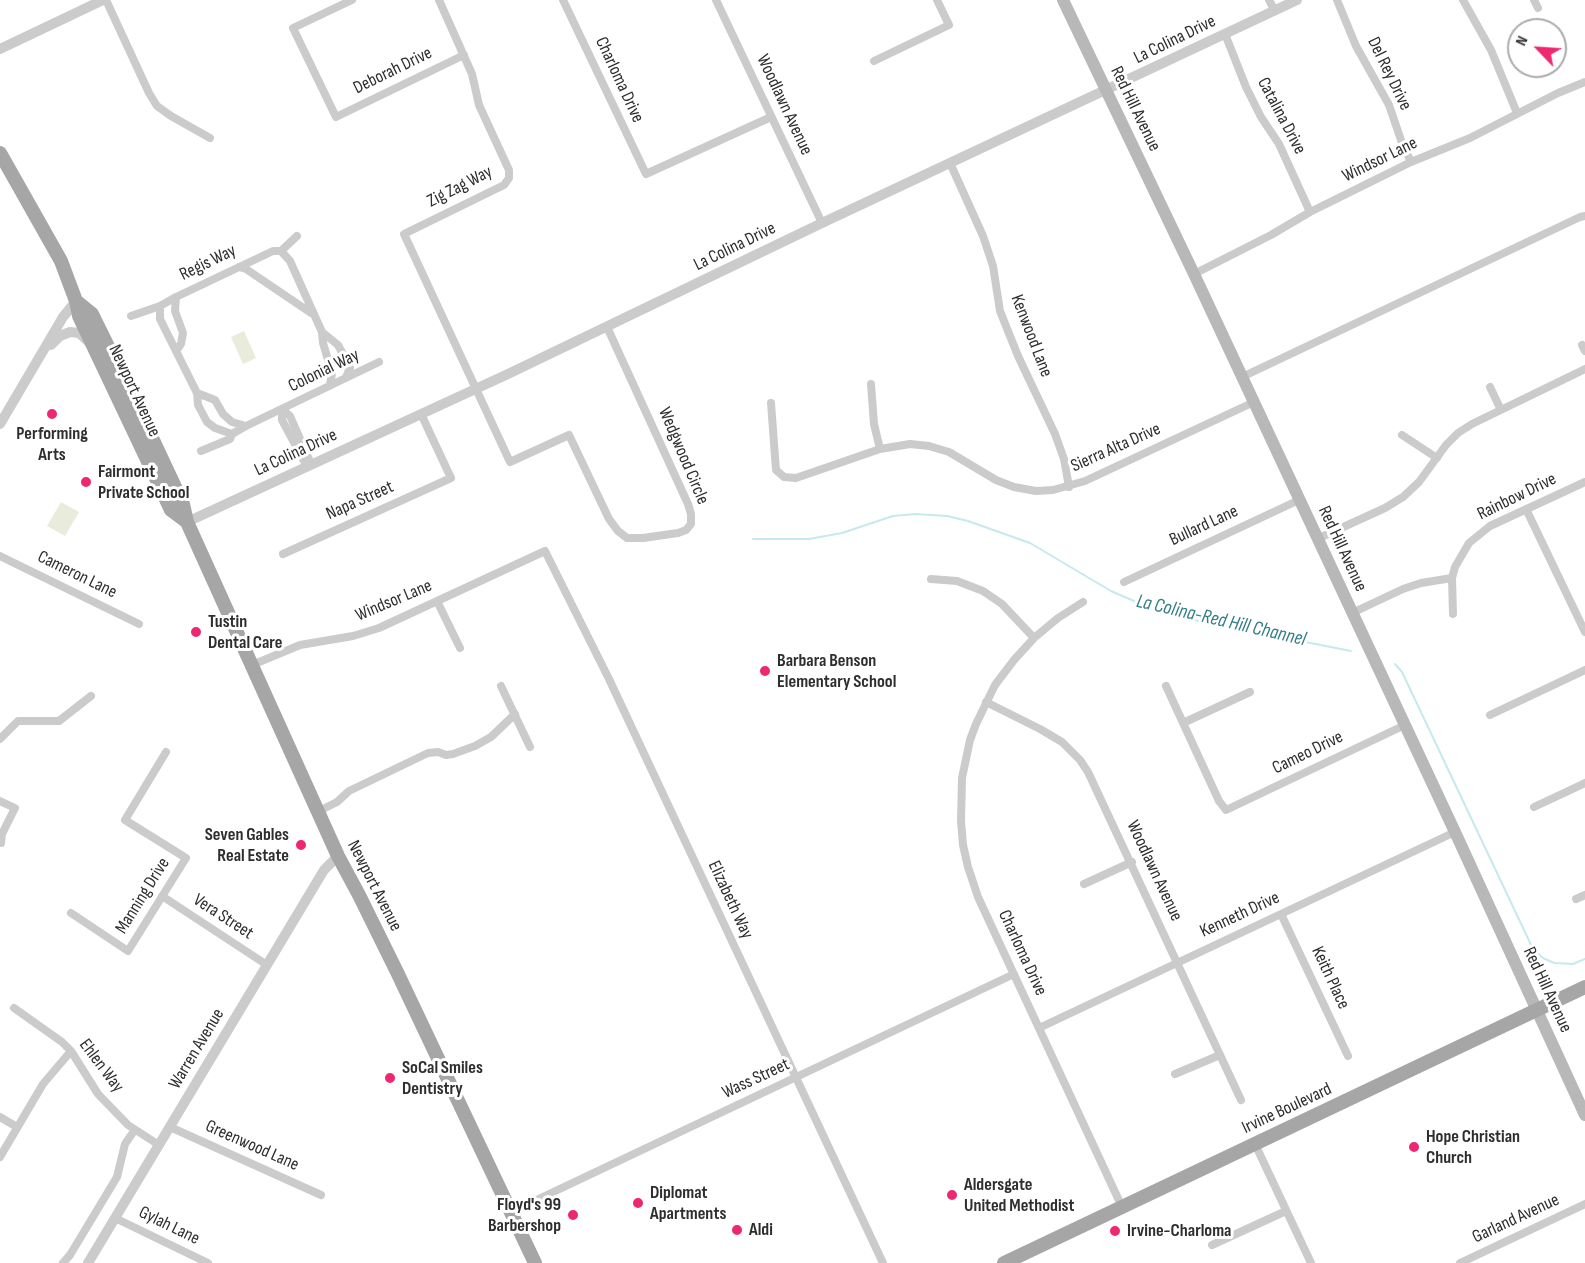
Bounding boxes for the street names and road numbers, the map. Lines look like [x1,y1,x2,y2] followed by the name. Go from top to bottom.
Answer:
[1130,11,1220,69] street label: La Colina Drive
[590,34,648,126] street label: Charloma Drive
[1362,34,1416,114] street label: Del Rey Drive
[350,43,436,99] street label: Deborah Drive
[751,51,817,159] street label: Woodlawn Avenue
[1105,63,1165,155] street label: Red Hill Avenue
[1252,74,1310,158] street label: Catalina Drive
[1339,133,1421,187] street label: Windsor Lane
[424,161,496,213] street label: Zig Zag Way
[690,218,780,276] street label: La Colina Drive
[176,240,240,286] street label: Regis Way
[1005,292,1057,380] street label: Kenwood Lane
[103,342,165,440] street label: Newport Avenue
[285,345,363,397] street label: Colonial Way
[653,404,713,508] street label: Wedgwood Circle
[1068,419,1164,477] street label: Sierra Alta Drive
[251,425,341,481] street label: La Colina Drive
[1474,469,1560,525] street label: Rainbow Drive
[323,477,397,525] street label: Napa Street
[1166,501,1242,551] street label: Bullard Lane
[1313,503,1371,595] street label: Red Hill Avenue
[34,547,120,603] street label: Cameron Lane
[353,575,435,627] street label: Windsor Lane
[1269,727,1347,779] street label: Cameo Drive
[1121,817,1187,925] street label: Woodlawn Avenue
[342,837,406,935] street label: Newport Avenue
[111,854,175,938] street label: Manning Drive
[703,858,757,942] street label: Elizabeth Way
[1197,887,1283,943] street label: Kenneth Drive
[189,890,257,944] street label: Vera Street
[993,907,1051,999] street label: Charloma Drive
[1306,943,1354,1013] street label: Keith Place
[1518,944,1576,1036] street label: Red Hill Avenue
[165,1005,229,1093] street label: Warren Avenue
[74,1035,128,1097] street label: Ehlen Way
[719,1054,793,1104] street label: Wass Street
[1239,1079,1335,1139] street label: Irvine Boulevard
[202,1116,302,1176] street label: Greenwood Lane
[1469,1189,1563,1249] street label: Garland Avenue
[135,1202,203,1250] street label: Gylah Lane

